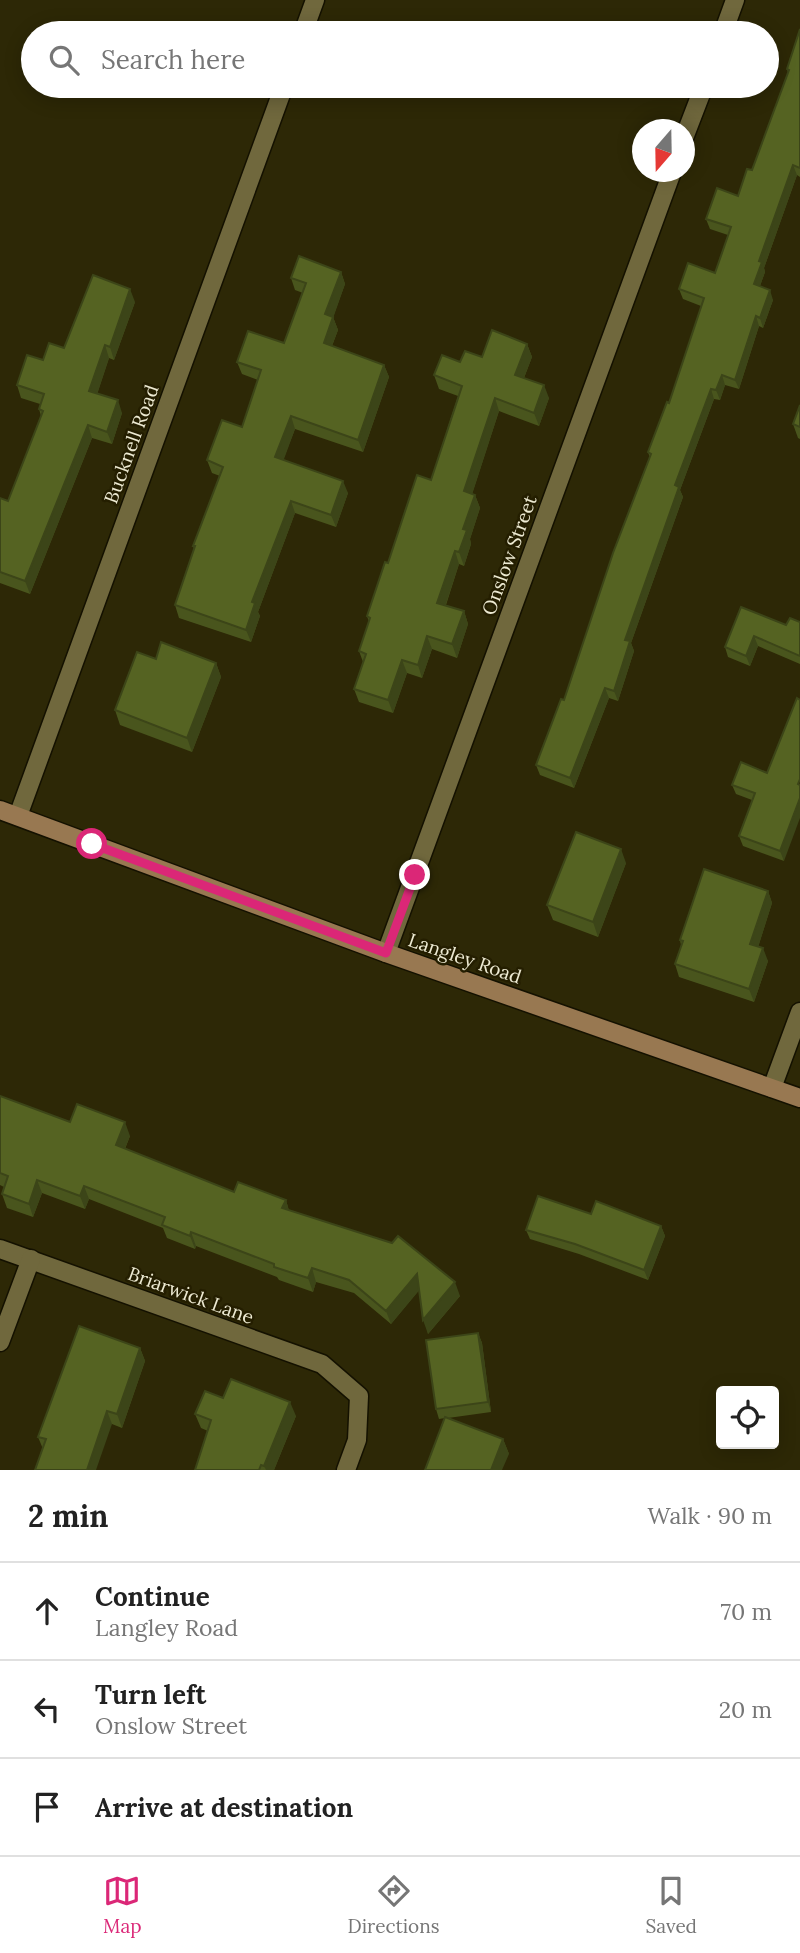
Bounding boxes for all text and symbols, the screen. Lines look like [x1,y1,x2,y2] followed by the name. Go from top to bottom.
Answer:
[21,21,779,98] search box
[45,41,83,79] icon: search
[101,43,245,76] text: Search here
[632,119,695,182] north arrow
[98,381,164,507] street label: Bucknell Road
[476,491,542,618] street label: Onslow Street
[76,828,107,859] route start
[399,859,430,890] route end
[405,927,525,989] street label: Langley Road
[125,1261,257,1329] street label: Briarwick Lane
[716,1386,779,1449] map controls
[716,1386,779,1449] button: locate
[28,1497,108,1535] text: 2 min
[648,1501,772,1530] text: Walk · 90 m
[95,1580,210,1613] text: Continue
[28,1592,66,1630] icon: ahead
[721,1597,772,1626] text: 70 m
[95,1613,238,1642] text: Langley Road
[95,1678,206,1711] text: Turn left
[28,1690,66,1728] icon: left
[719,1695,772,1724] text: 20 m
[95,1711,247,1740] text: Onslow Street
[28,1788,66,1826] icon: arrive
[95,1791,353,1824] text: Arrive at destination
[103,1872,142,1938] tab: Map
[348,1872,440,1938] tab: Directions
[646,1872,697,1938] tab: Saved

